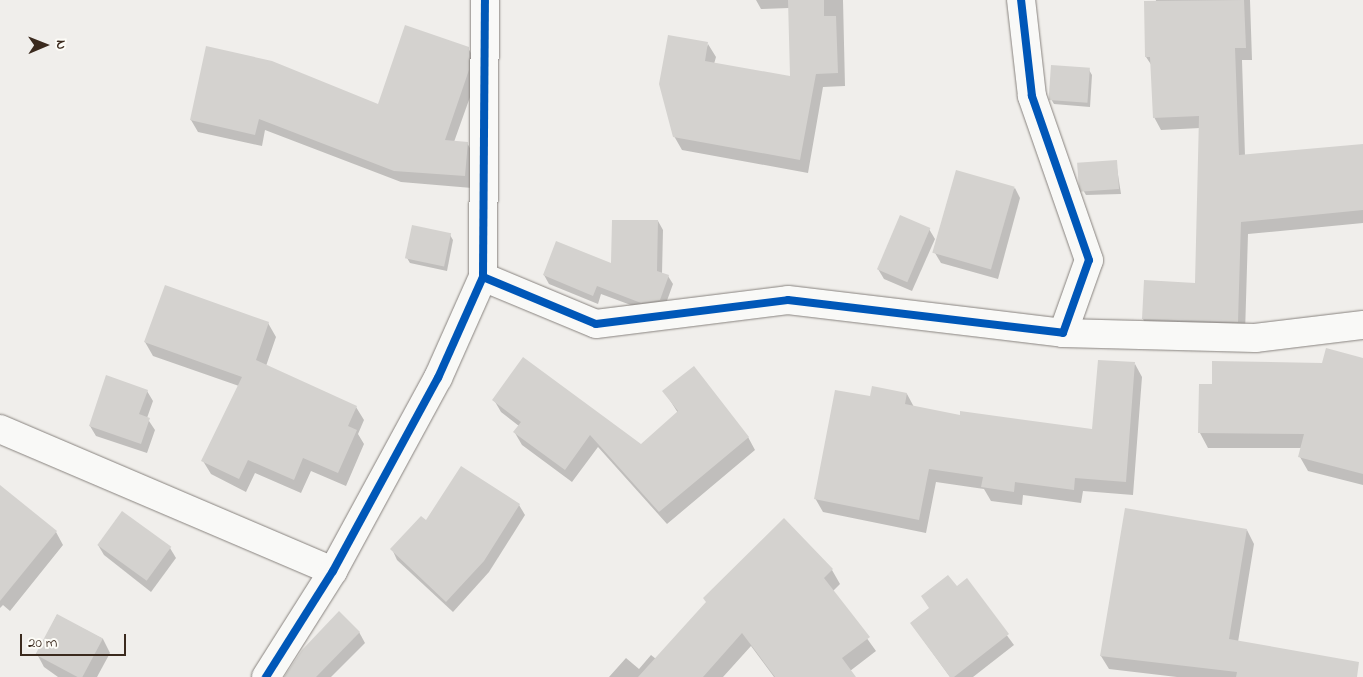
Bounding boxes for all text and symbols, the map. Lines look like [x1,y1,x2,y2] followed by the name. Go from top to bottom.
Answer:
[20,20,70,70] north arrow
[50,40,71,50] text: N
[22,624,129,656] scale bar
[28,632,57,654] text: 20 m

